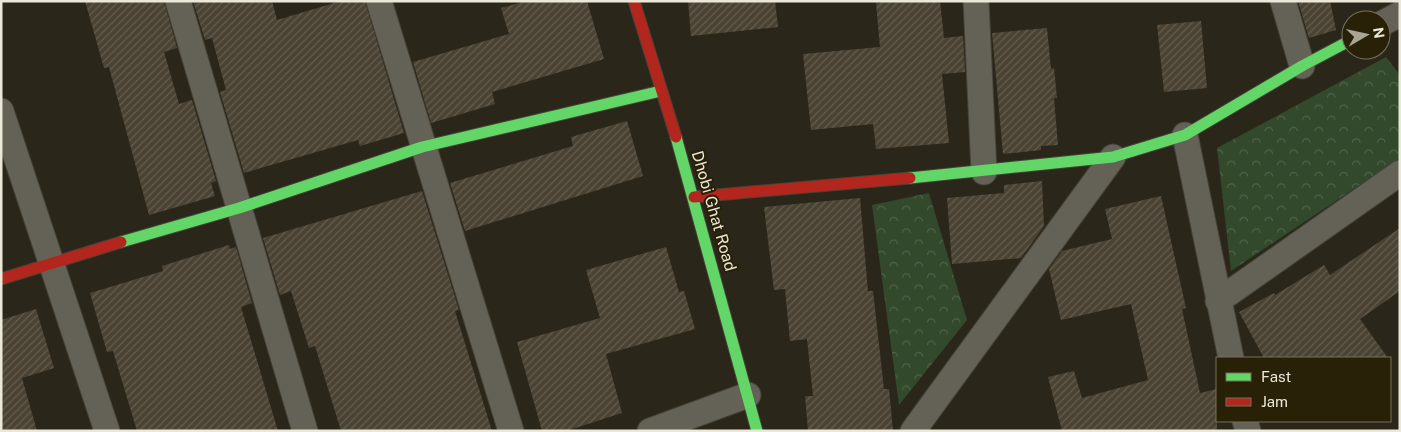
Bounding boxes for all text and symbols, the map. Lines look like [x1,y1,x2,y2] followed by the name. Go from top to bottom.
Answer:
[1341,10,1391,60] north arrow
[1370,26,1388,40] text: N
[688,149,740,273] street label: Dhobi Ghat Road
[1216,357,1391,422] legend
[1261,368,1291,385] text: Fast
[1261,393,1288,410] text: Jam

